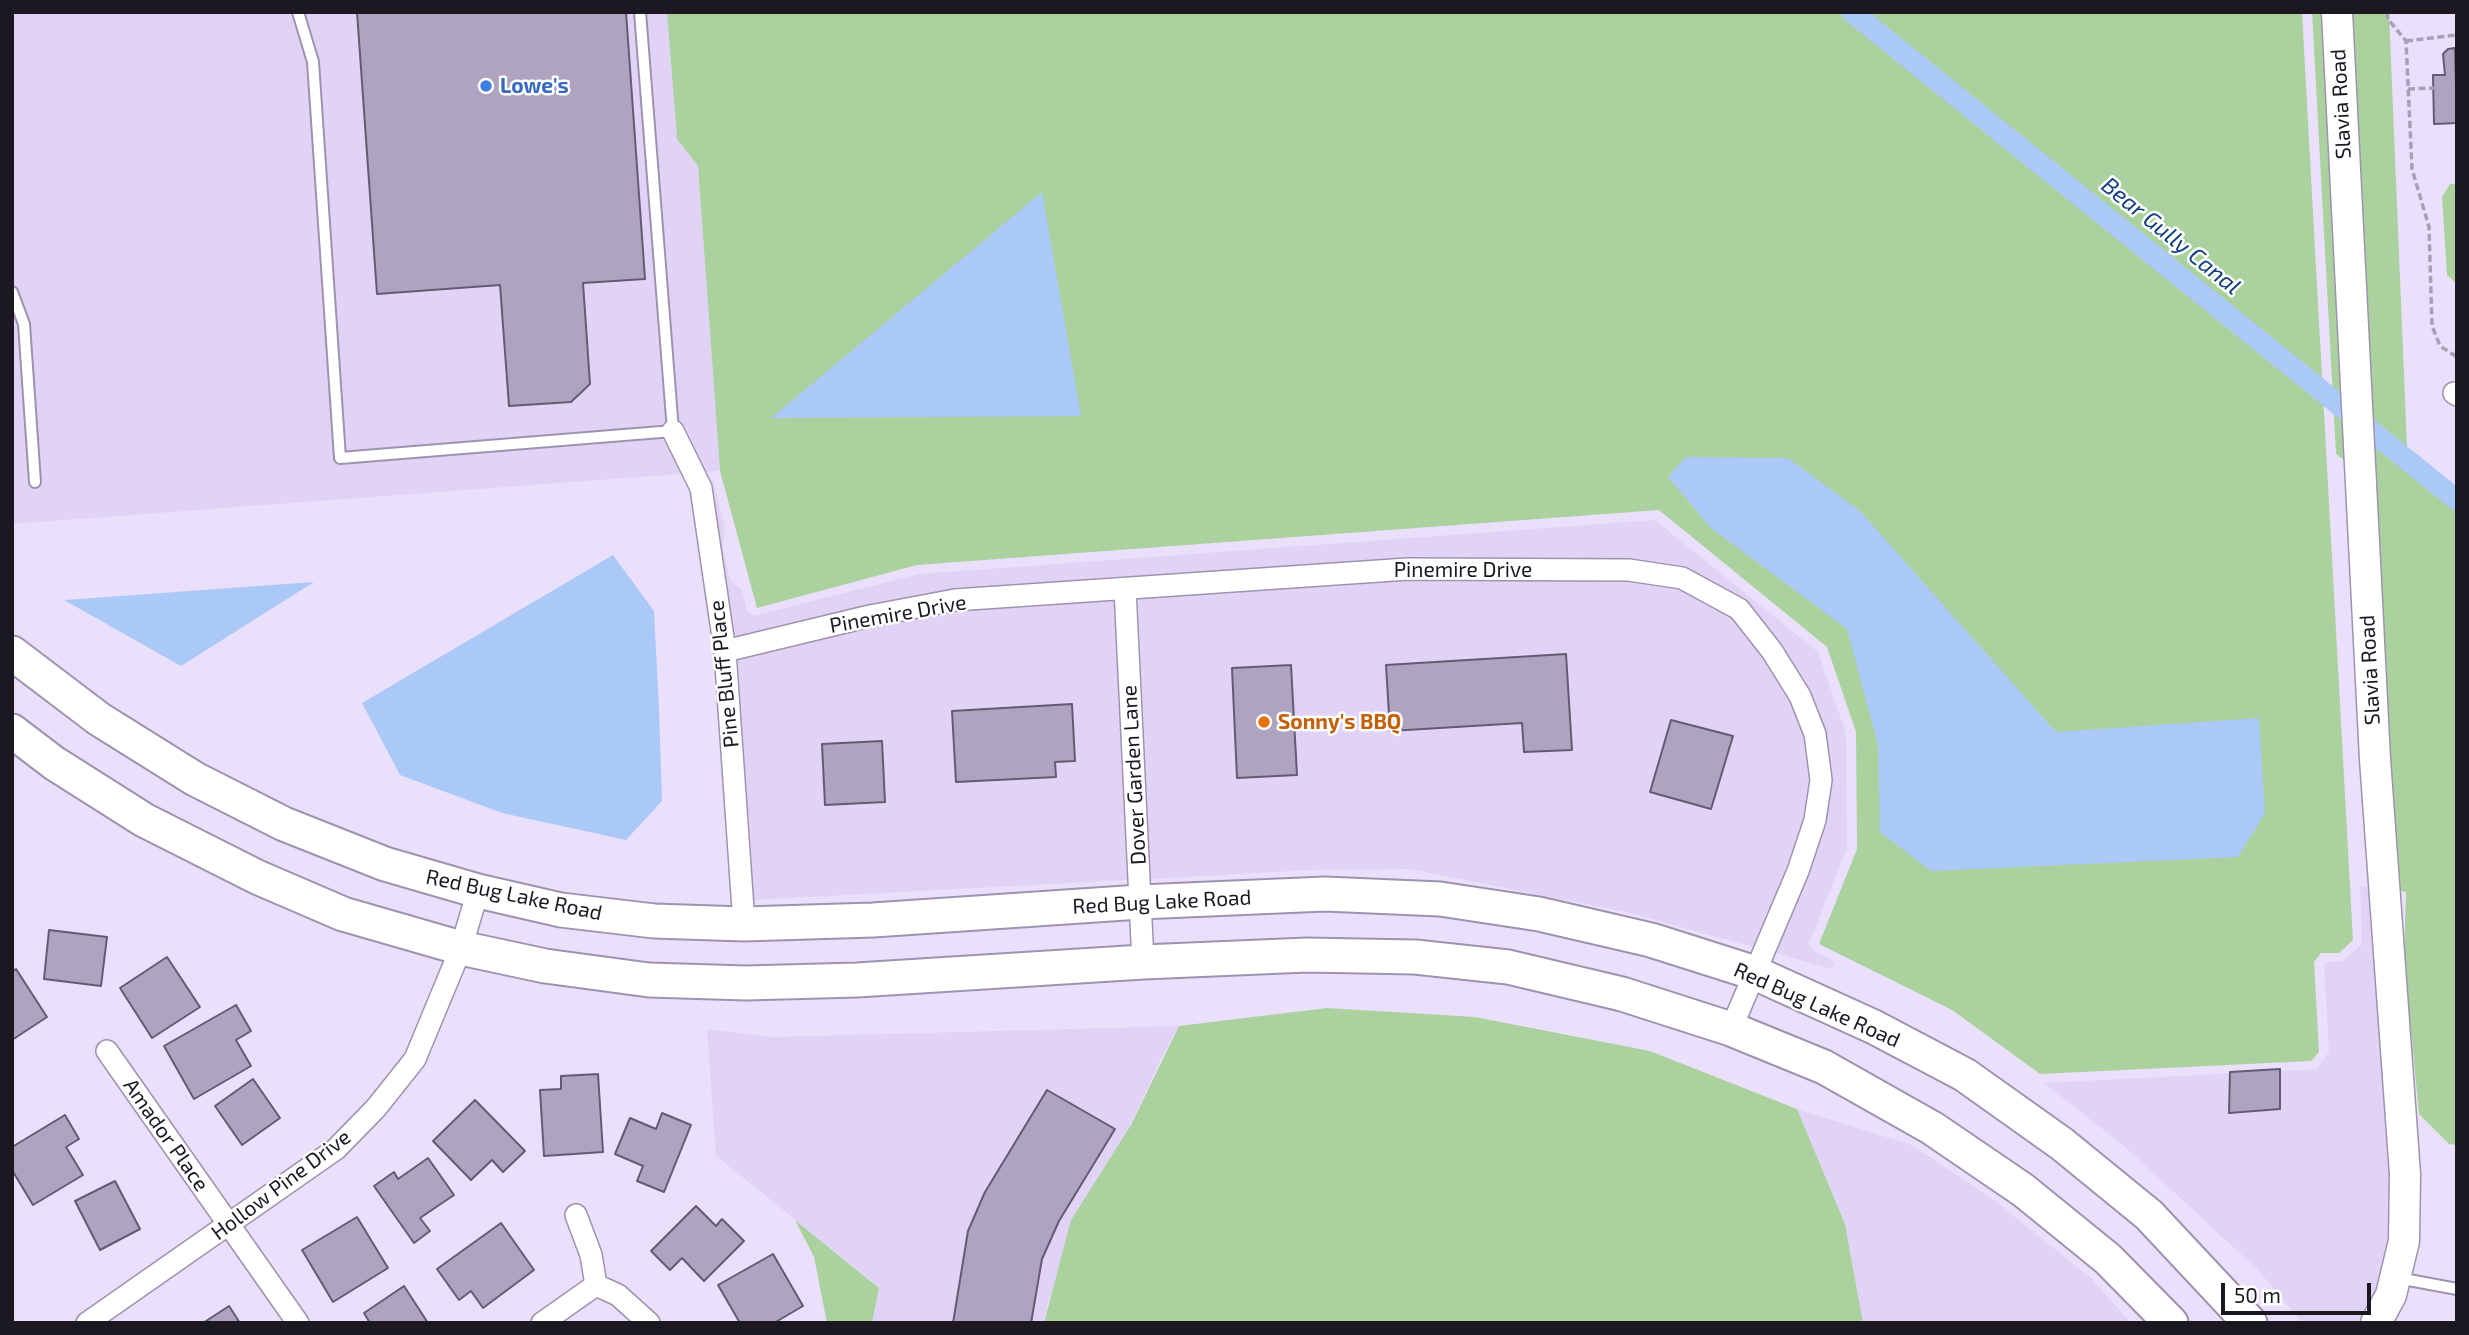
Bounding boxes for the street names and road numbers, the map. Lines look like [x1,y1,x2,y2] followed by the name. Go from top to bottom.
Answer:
[2326,48,2356,160] street label: Slavia Road
[1394,557,1532,583] street label: Pinemire Drive
[828,590,968,638] street label: Pinemire Drive
[704,599,744,749] street label: Pine Bluff Place
[2355,614,2385,726] street label: Slavia Road
[1117,684,1151,866] street label: Dover Garden Lane
[424,864,604,926] street label: Red Bug Lake Road
[1072,885,1252,919] street label: Red Bug Lake Road
[1730,957,1904,1053] street label: Red Bug Lake Road
[118,1074,214,1196] street label: Amador Place
[206,1124,356,1246] street label: Hollow Pine Drive

